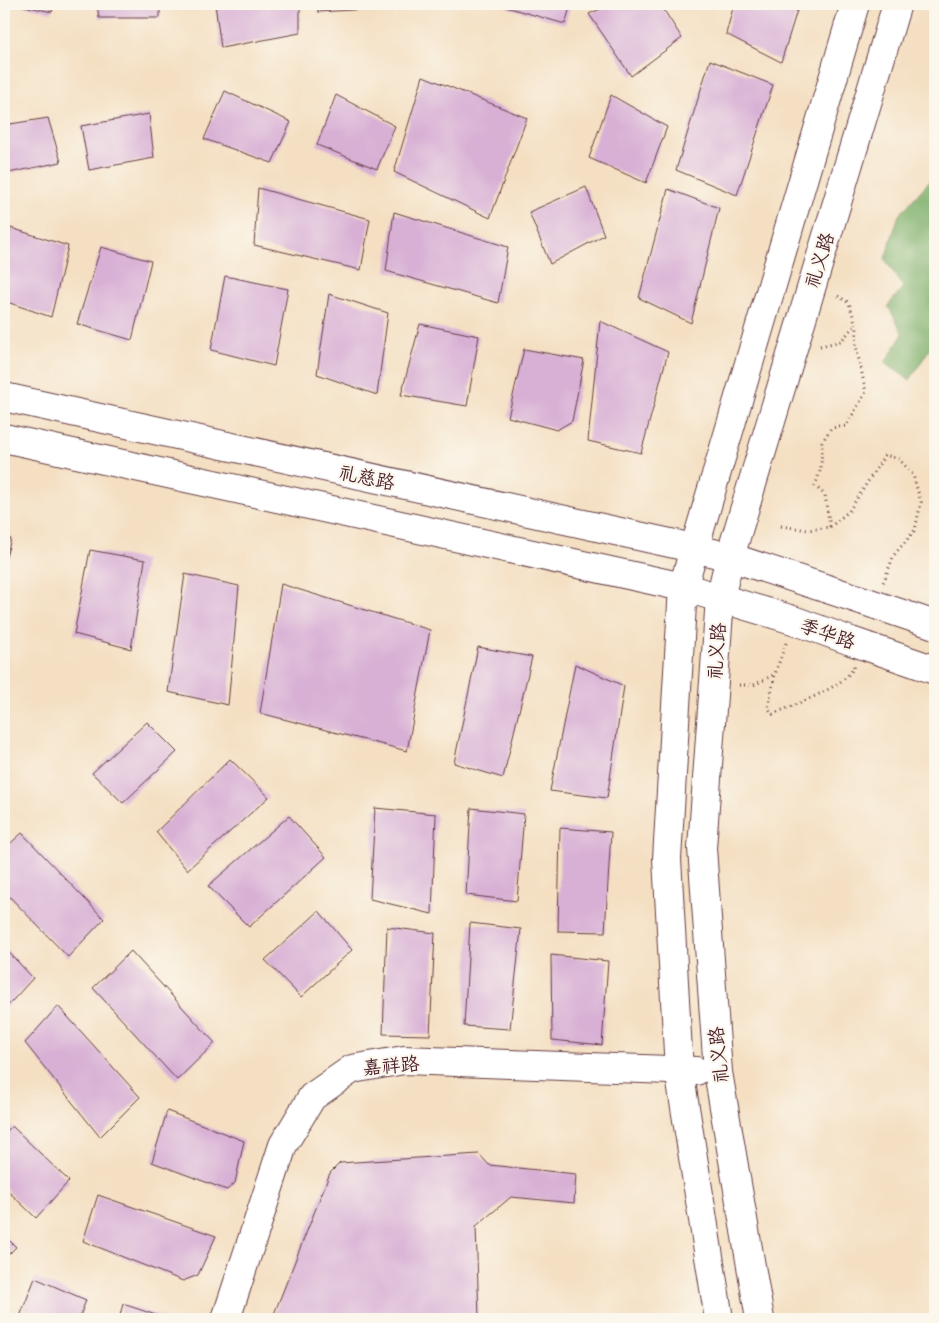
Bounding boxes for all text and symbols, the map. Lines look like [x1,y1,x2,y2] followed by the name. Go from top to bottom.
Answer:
[799,229,840,291] street label: 礼义路
[336,459,397,496] street label: 礼慈路
[797,612,859,655] street label: 季华路
[702,622,731,680] street label: 礼义路
[703,1025,734,1085] street label: 礼义路
[362,1051,421,1080] street label: 嘉祥路

